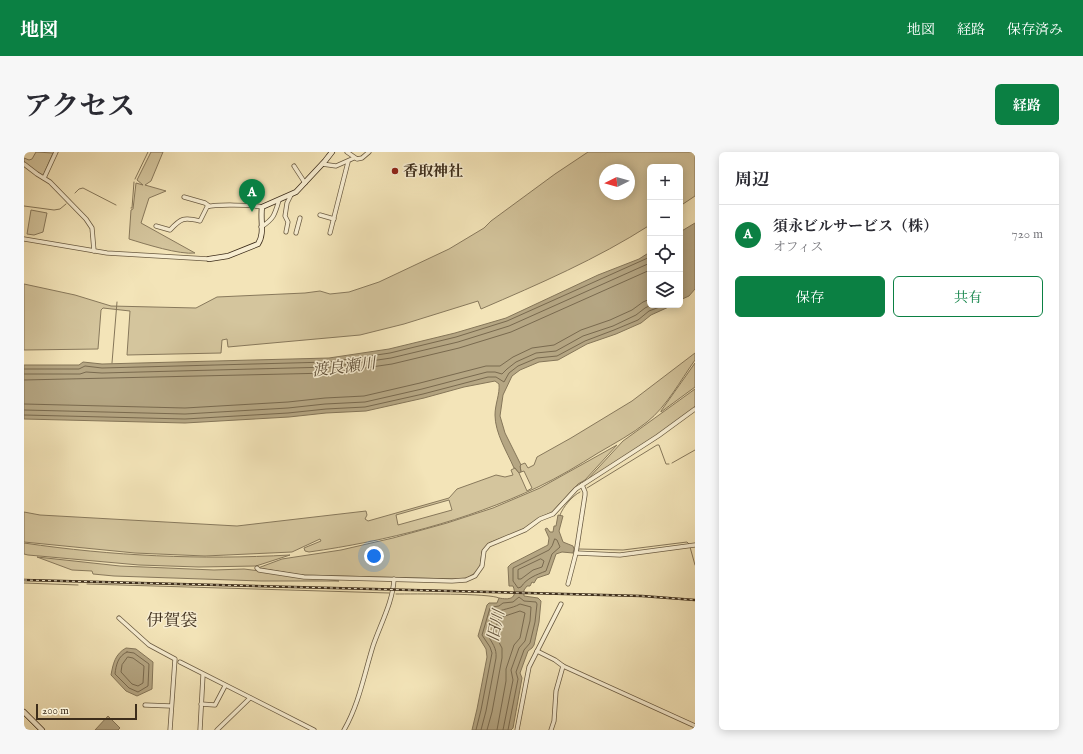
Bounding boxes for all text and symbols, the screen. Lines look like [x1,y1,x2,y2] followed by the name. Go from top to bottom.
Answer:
[20,19,58,43] text: 地図
[907,21,935,39] text: 地図
[957,21,985,39] text: 経路
[1007,21,1063,39] text: 保存済み
[995,84,1059,125] button: 経路
[24,90,135,125] text: アクセス
[403,162,463,181] place label: 香取神社
[599,164,635,200] north arrow
[647,164,683,308] map controls
[647,164,683,200] button: +
[390,166,400,176] marker: 香取神社
[735,170,769,191] text: 周辺
[239,179,265,212] pin: A
[647,200,683,236] button: −
[773,217,938,236] text: 須永ビルサービス（株）
[744,226,752,243] text: A
[1012,226,1043,243] text: 720 m
[647,236,683,272] button: locate
[773,239,824,256] text: オフィス
[647,272,683,308] button: layers
[735,276,885,317] button: 保存
[893,276,1043,317] button: 共有
[311,354,379,382] water label: 渡良瀬川
[364,546,384,566] your location
[484,606,510,644] water label: 旧川
[147,611,198,632] district label: 伊賀袋
[36,702,137,721] scale bar
[42,704,69,718] text: 200 m

